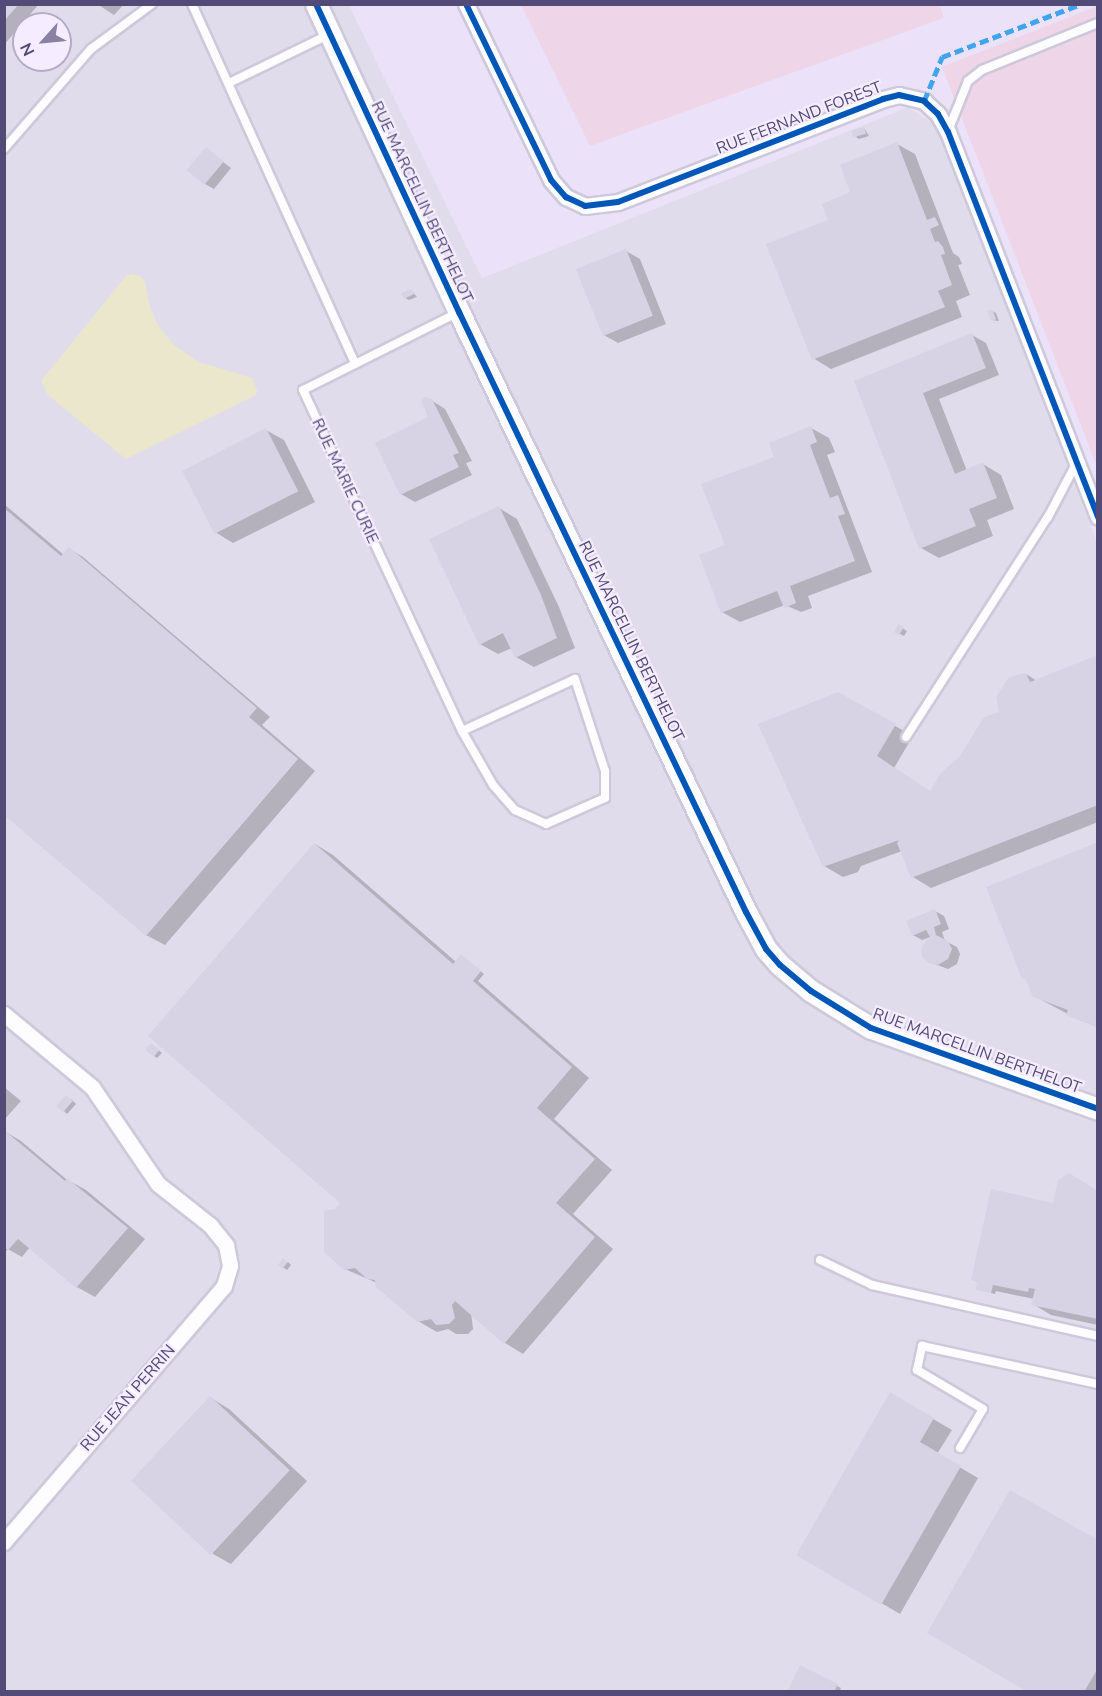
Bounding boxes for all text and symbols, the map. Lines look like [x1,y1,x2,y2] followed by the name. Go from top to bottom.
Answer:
[12,12,72,72] north arrow
[15,39,40,60] text: N
[713,78,885,158] street label: RUE FERNAND FOREST
[367,98,477,306] street label: RUE MARCELLIN BERTHELOT
[308,415,382,547] street label: RUE MARIE CURIE
[574,538,688,744] street label: RUE MARCELLIN BERTHELOT
[870,1004,1084,1098] street label: RUE MARCELLIN BERTHELOT
[77,1341,179,1455] street label: RUE JEAN PERRIN

